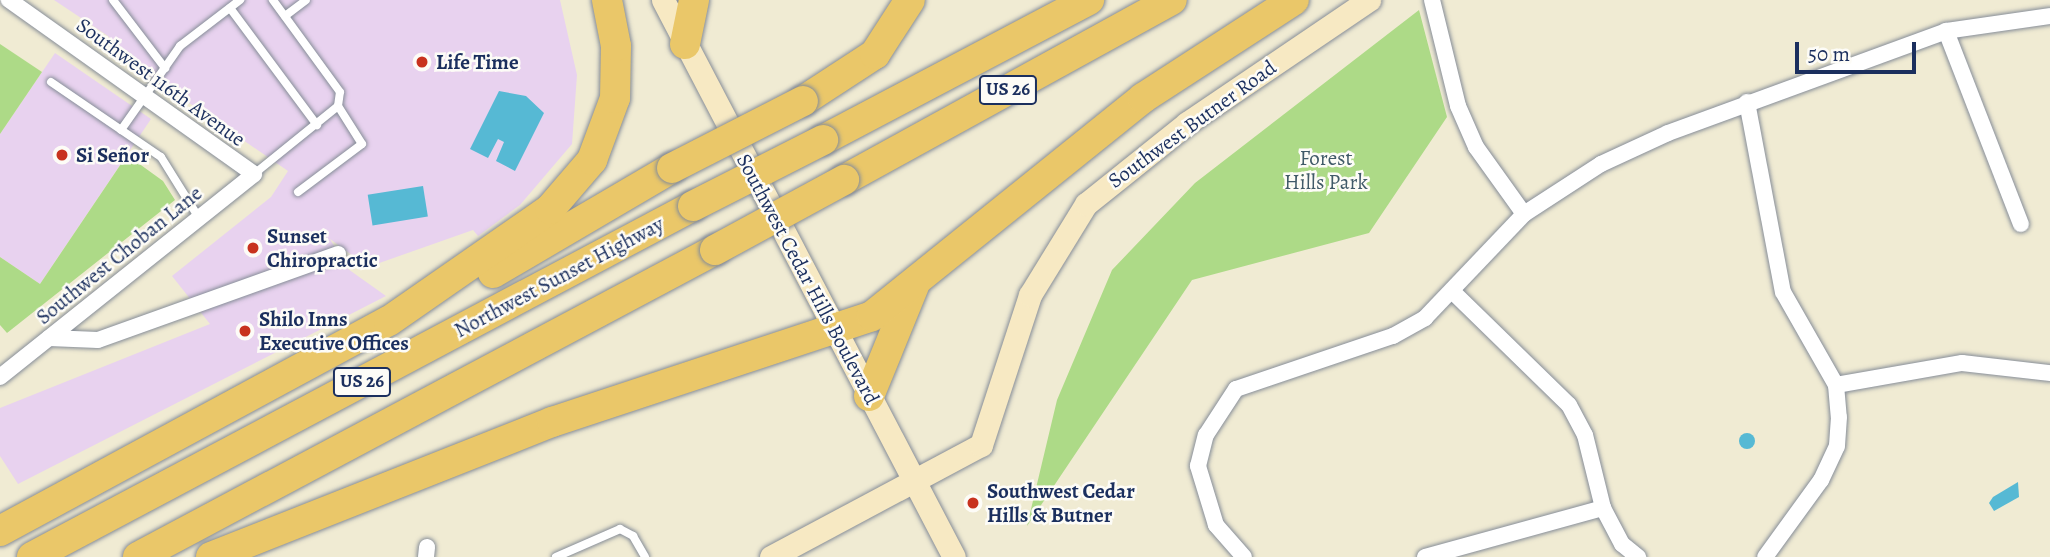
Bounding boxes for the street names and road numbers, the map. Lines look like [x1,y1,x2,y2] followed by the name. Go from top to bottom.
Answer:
[72,12,250,152] street label: Southwest 116th Avenue
[1103,55,1281,193] street label: Southwest Butner Road
[978,74,1038,106] road number: US 26
[731,149,885,409] street label: Southwest Cedar Hills Boulevard
[31,180,207,330] street label: Southwest Choban Lane
[450,211,668,343] street label: Northwest Sunset Highway
[332,366,392,398] road number: US 26

